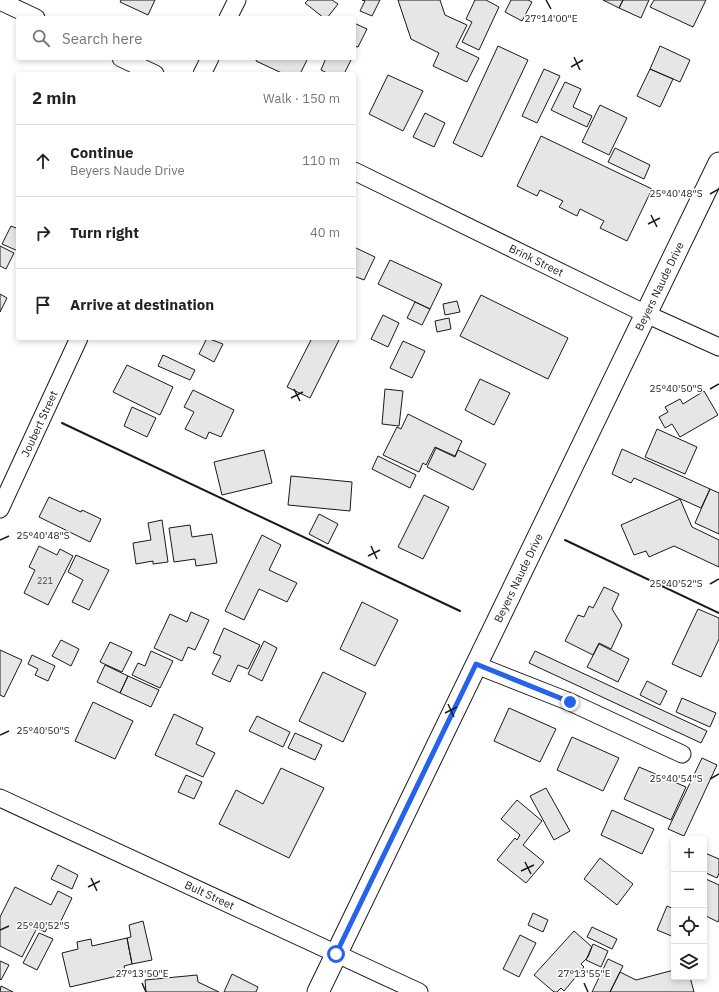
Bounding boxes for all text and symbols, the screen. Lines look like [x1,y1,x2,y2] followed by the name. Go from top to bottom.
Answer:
[524,12,578,25] text: 27°14'00"E
[16,16,356,60] search box
[30,27,52,49] icon: search
[62,29,142,48] text: Search here
[32,87,76,109] text: 2 min
[263,90,340,107] text: Walk · 150 m
[70,143,134,162] text: Continue
[32,150,54,172] icon: ahead
[302,152,340,169] text: 110 m
[70,162,185,179] text: Beyers Naude Drive
[649,187,703,200] text: 25°40'48"S
[32,222,54,244] icon: right
[70,223,139,242] text: Turn right
[310,224,340,241] text: 40 m
[632,239,687,333] street label: Beyers Naude Drive
[507,241,566,280] street label: Brink Street
[32,294,54,316] icon: arrive
[70,295,214,314] text: Arrive at destination
[649,382,703,395] text: 25°40'50"S
[18,388,61,459] street label: Joubert Street
[16,529,70,542] text: 25°40'48"S
[491,531,546,625] street label: Beyers Naude Drive
[37,575,53,586] house number: 221
[649,577,703,590] text: 25°40'52"S
[561,693,579,711] route end
[16,724,70,737] text: 25°40'50"S
[649,772,703,785] text: 25°40'54"S
[671,836,707,980] map controls
[671,836,707,872] button: +
[671,872,707,908] button: −
[183,878,237,913] street label: Bult Street
[671,908,707,944] button: locate
[16,919,70,932] text: 25°40'52"S
[671,944,707,980] button: layers
[327,945,345,963] route start
[115,967,169,980] text: 27°13'50"E
[557,967,611,980] text: 27°13'55"E

